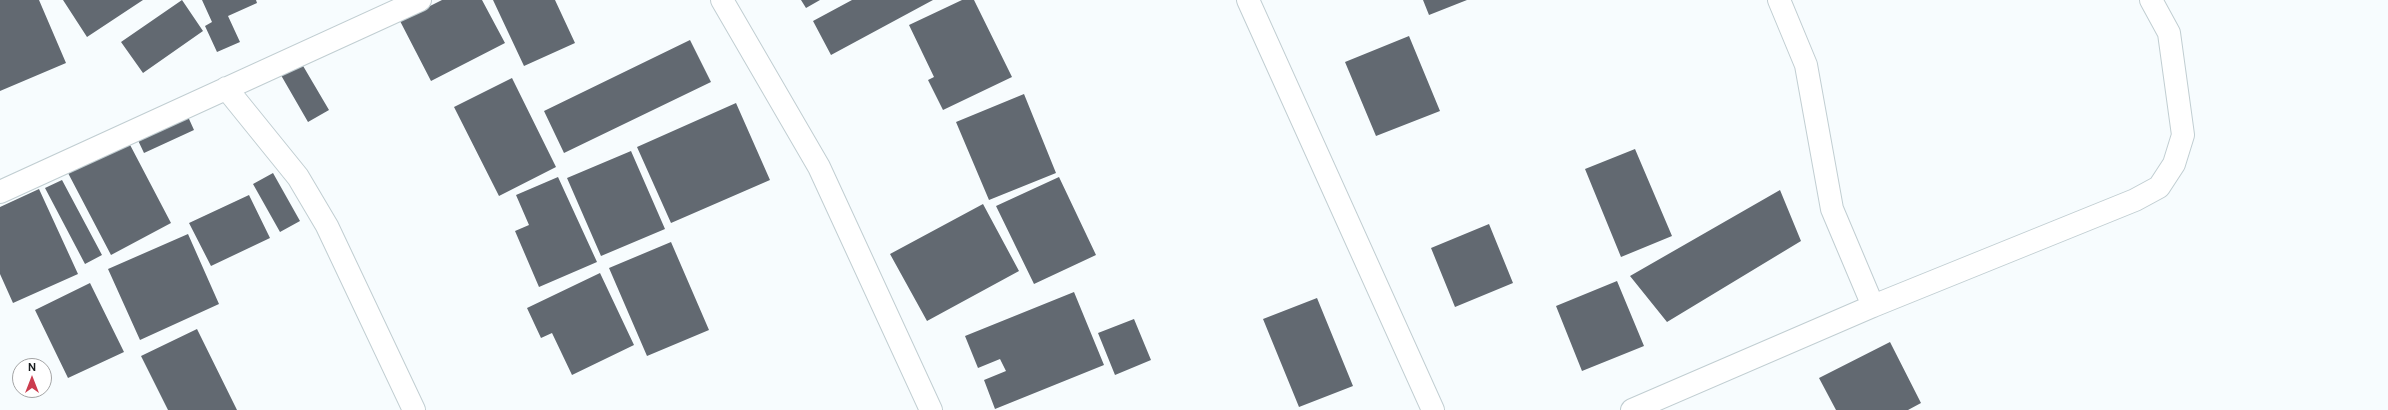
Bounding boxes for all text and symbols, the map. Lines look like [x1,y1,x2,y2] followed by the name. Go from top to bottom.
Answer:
[12,358,52,398] north arrow
[28,360,36,374] text: N

